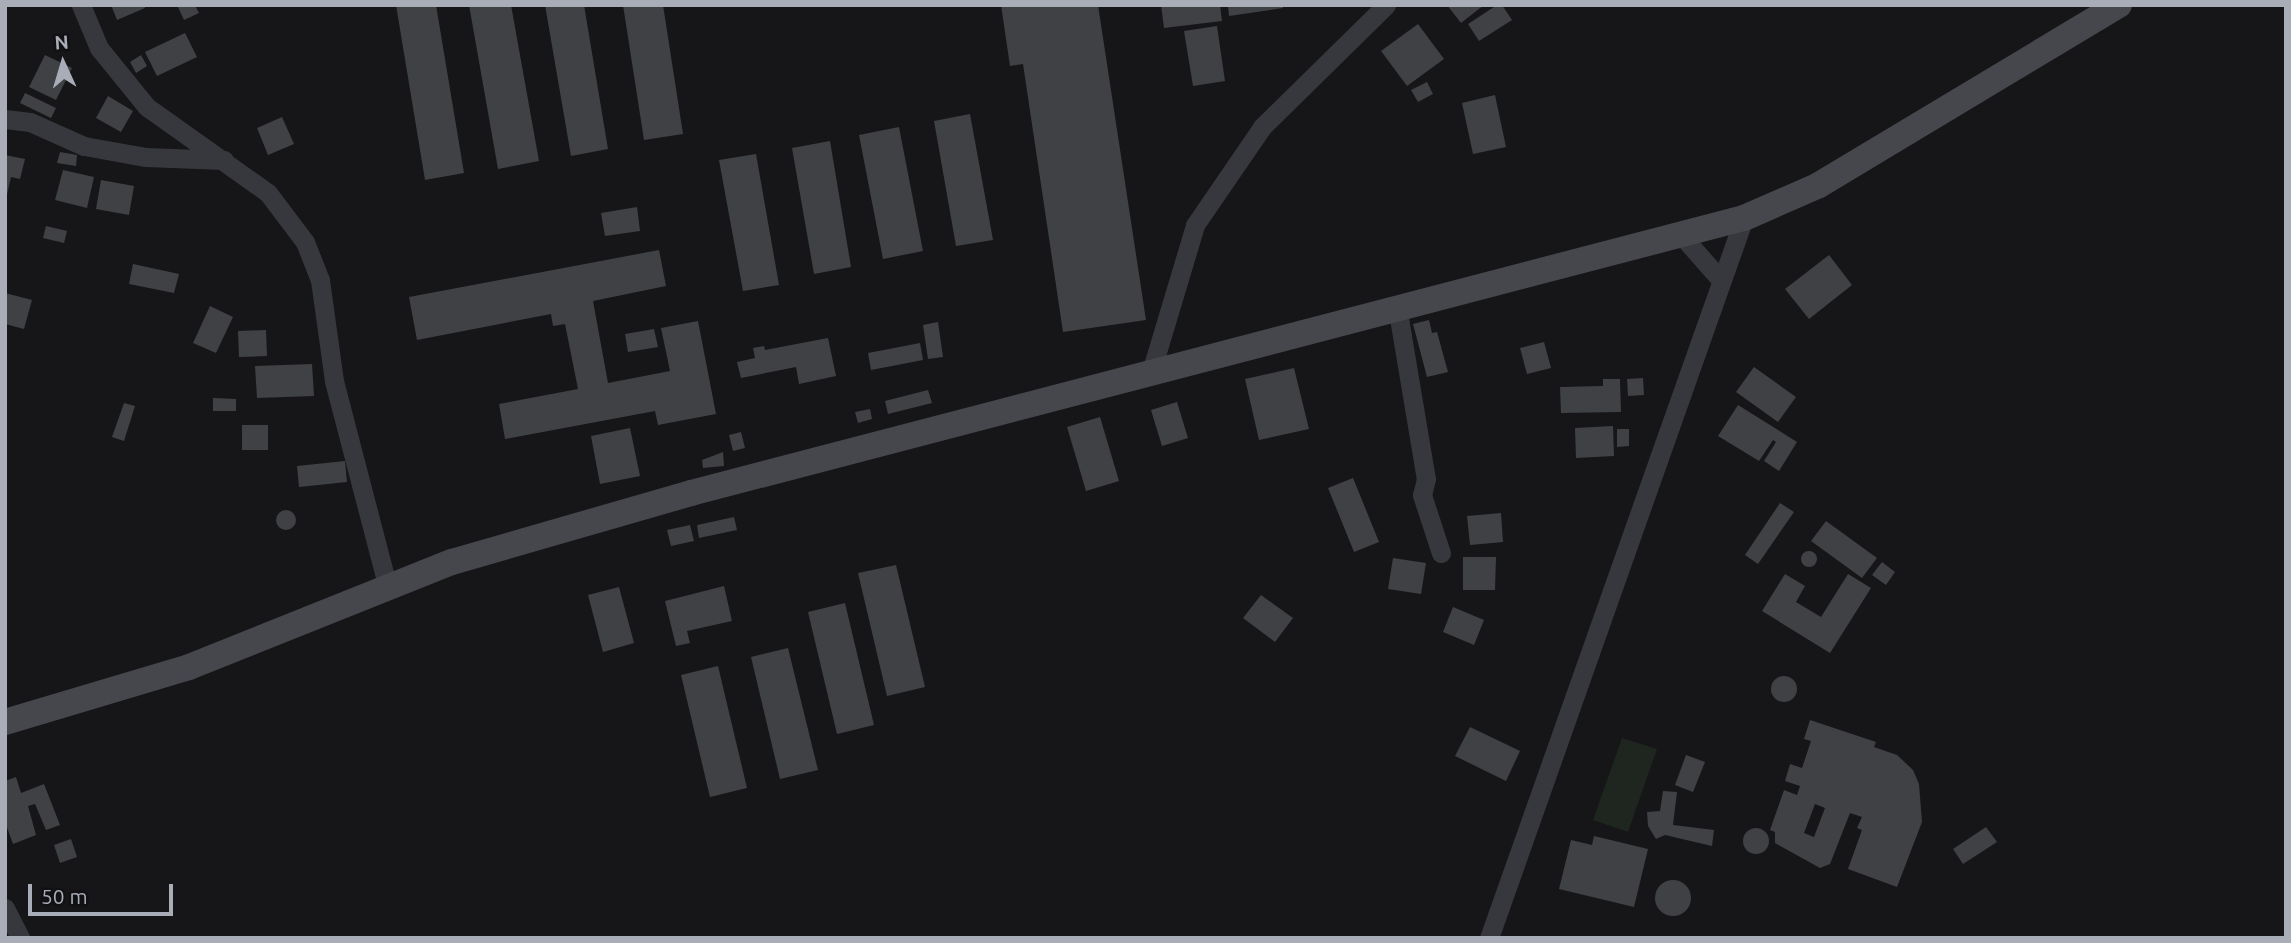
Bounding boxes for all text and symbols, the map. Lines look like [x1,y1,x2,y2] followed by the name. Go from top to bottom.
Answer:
[28,28,98,98] north arrow
[54,31,69,54] text: N
[32,870,177,914] scale bar
[41,884,88,908] text: 50 m

